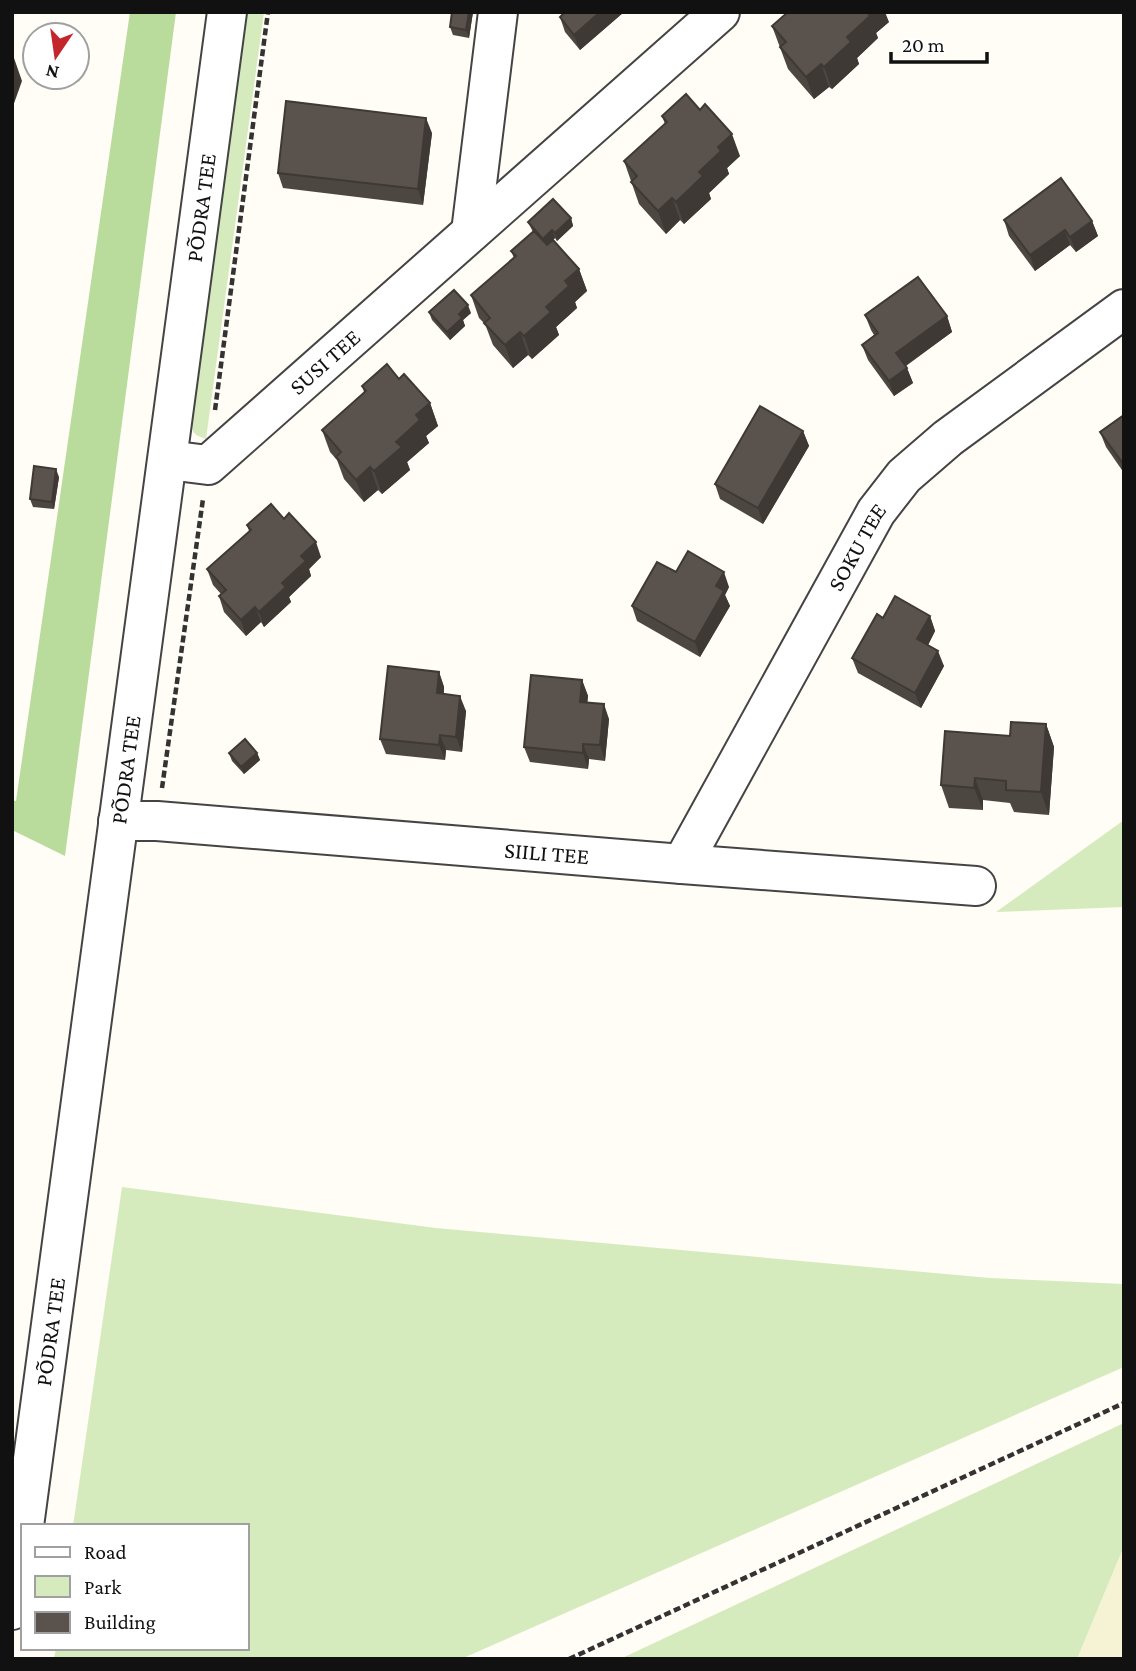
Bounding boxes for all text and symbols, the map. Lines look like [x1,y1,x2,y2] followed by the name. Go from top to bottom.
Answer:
[21,21,91,91] north arrow
[891,21,987,65] scale bar
[902,33,945,57] text: 20 m
[44,60,61,84] text: N
[181,152,221,264] street label: PÕDRA TEE
[284,324,365,400] street label: SUSI TEE
[822,498,891,595] street label: SOKU TEE
[105,714,146,826] street label: PÕDRA TEE
[503,836,590,869] street label: SIILI TEE
[30,1276,70,1388] street label: PÕDRA TEE
[21,1524,248,1650] legend
[84,1540,127,1564] text: Road
[84,1575,121,1599] text: Park
[84,1610,156,1634] text: Building

